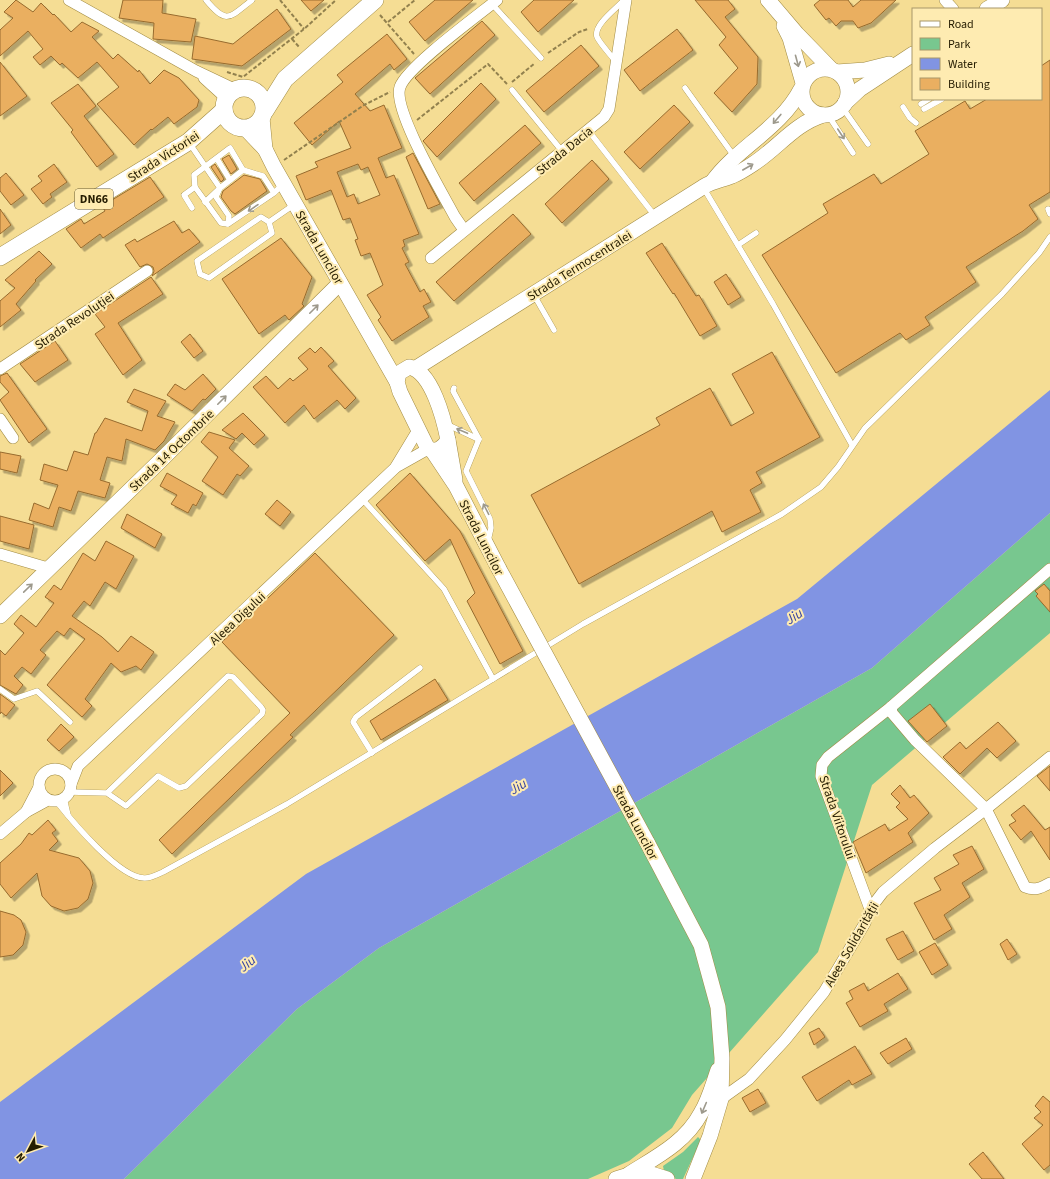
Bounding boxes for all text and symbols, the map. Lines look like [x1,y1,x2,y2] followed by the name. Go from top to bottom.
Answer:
[912,8,1042,100] legend
[948,16,974,33] text: Road
[948,36,970,53] text: Park
[794,54,801,67] one-way arrow
[948,56,978,73] text: Water
[948,76,990,93] text: Building
[773,114,782,125] one-way arrow
[532,122,597,179] street label: Strada Dacia
[124,127,203,187] street label: Strada Victoriei
[837,128,845,139] one-way arrow
[742,162,754,170] one-way arrow
[75,189,113,209] road number: DN66
[248,204,259,212] one-way arrow
[291,207,348,288] street label: Strada Luncilor
[524,226,635,305] street label: Strada Termocentralei
[31,287,118,354] street label: Strada Revoluției
[309,304,319,314] one-way arrow
[217,395,227,405] one-way arrow
[125,406,218,496] street label: Strada 14 Octombrie
[456,427,468,435] one-way arrow
[454,497,508,579] street label: Strada Luncilor
[482,504,489,516] one-way arrow
[23,584,33,593] one-way arrow
[206,588,270,649] street label: Aleea Digului
[781,604,807,630] water label: Jiu
[814,773,860,862] street label: Strada Viitorului
[505,774,531,800] water label: Jiu
[608,782,663,864] street label: Strada Luncilor
[820,899,884,990] street label: Aleea Solidarității
[234,951,261,978] water label: Jiu
[700,1101,707,1113] one-way arrow
[8,1131,48,1171] north arrow
[13,1150,29,1165] text: N

